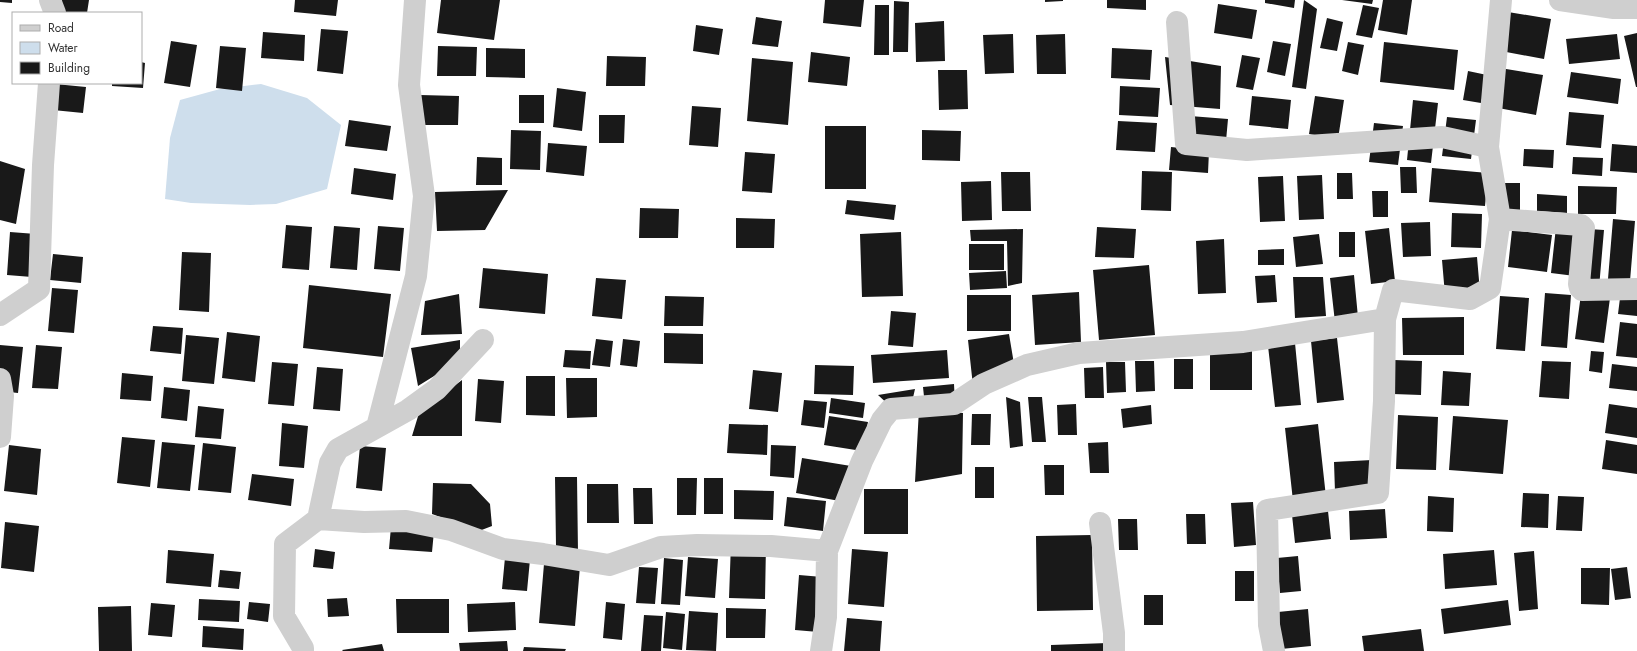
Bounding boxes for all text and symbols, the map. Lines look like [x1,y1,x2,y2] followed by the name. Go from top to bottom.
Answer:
[12,12,142,84] legend
[48,19,74,37] text: Road
[48,39,79,57] text: Water
[48,59,90,77] text: Building

